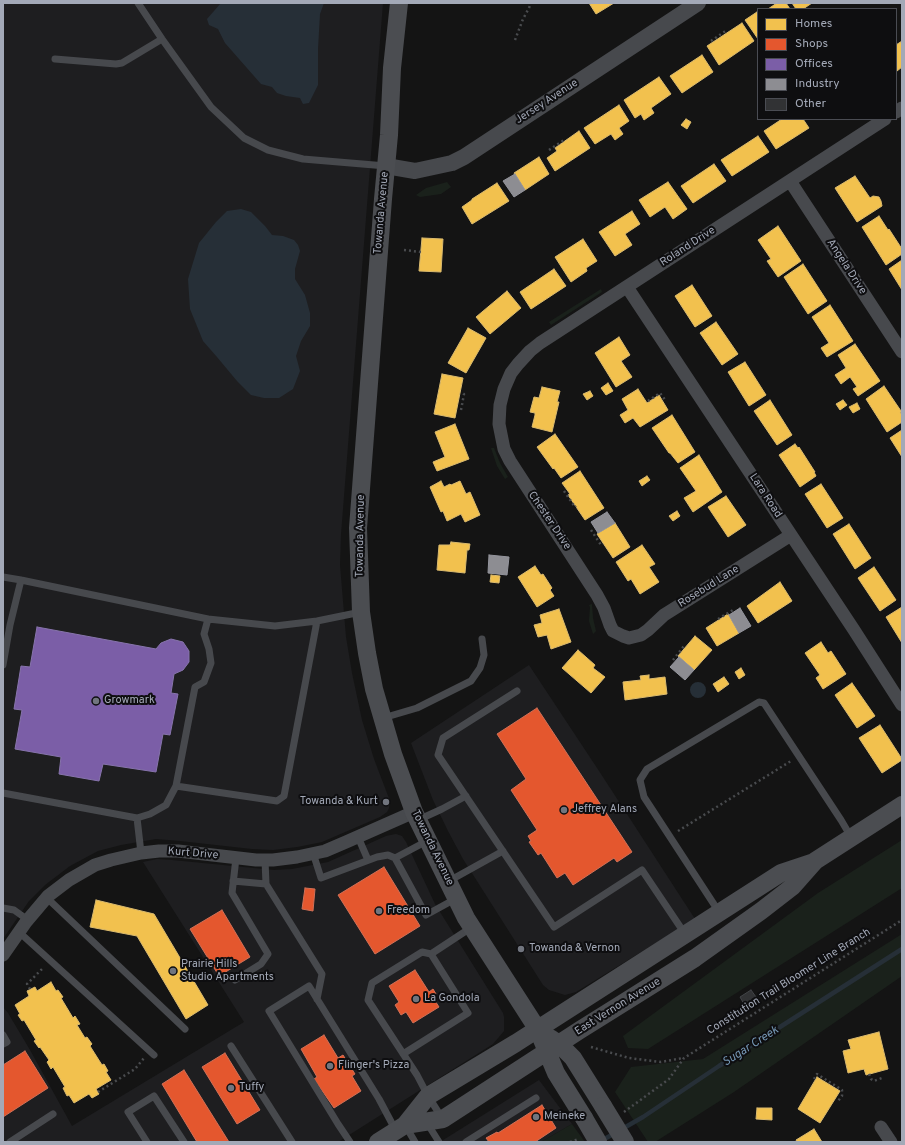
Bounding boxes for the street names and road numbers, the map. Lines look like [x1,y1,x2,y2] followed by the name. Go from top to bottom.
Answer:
[513,77,581,127] street label: Jersey Avenue
[372,171,392,255] street label: Towanda Avenue
[658,224,718,270] street label: Roland Drive
[823,237,869,297] street label: Angela Drive
[746,471,784,521] street label: Lara Road
[525,489,573,553] street label: Chester Drive
[354,494,368,578] street label: Towanda Avenue
[676,563,742,611] street label: Rosebud Lane
[408,808,456,888] street label: Towanda Avenue
[167,845,219,863] street label: Kurt Drive
[705,926,873,1038] street label: Constitution Trail Bloomer Line Branch
[573,975,663,1039] street label: East Vernon Avenue

